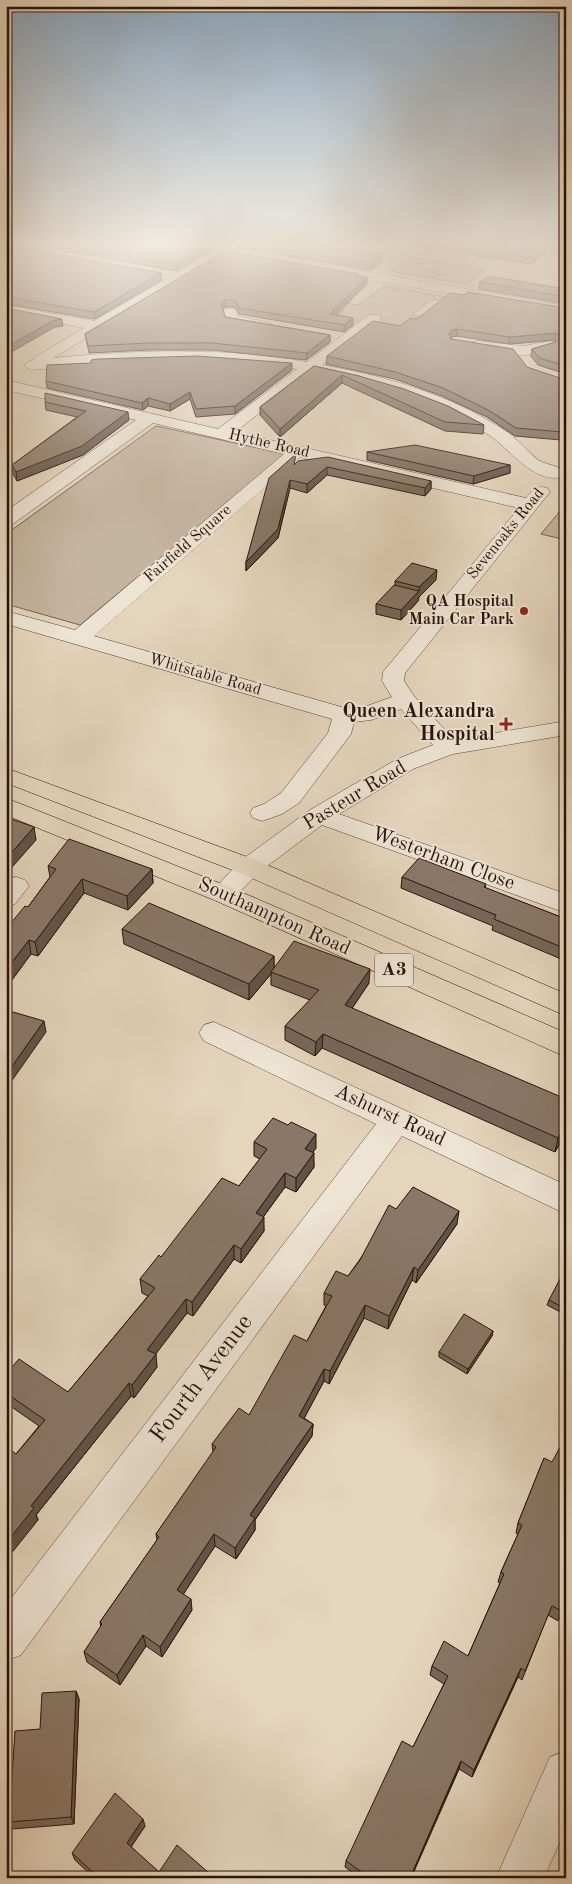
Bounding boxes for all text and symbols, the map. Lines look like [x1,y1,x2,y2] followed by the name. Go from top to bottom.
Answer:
[227,427,311,461] street label: Hythe Road
[464,485,548,583] street label: Sevenoaks Road
[141,502,235,586] street label: Fairfield Square
[409,594,514,628] place label: QA Hospital Main Car Park
[518,605,530,617] marker: QA Hospital Main Car Park
[147,651,263,699] street label: Whitstable Road
[342,702,495,745] place label: Queen Alexandra Hospital
[499,717,513,731] marker: Queen Alexandra Hospital
[300,757,410,835] street label: Pasteur Road
[369,824,517,894] street label: Westerham Close
[195,874,353,960] street label: Southampton Road
[375,954,413,986] road number: A3
[332,1082,448,1150] street label: Ashurst Road
[146,1310,258,1448] street label: Fourth Avenue

